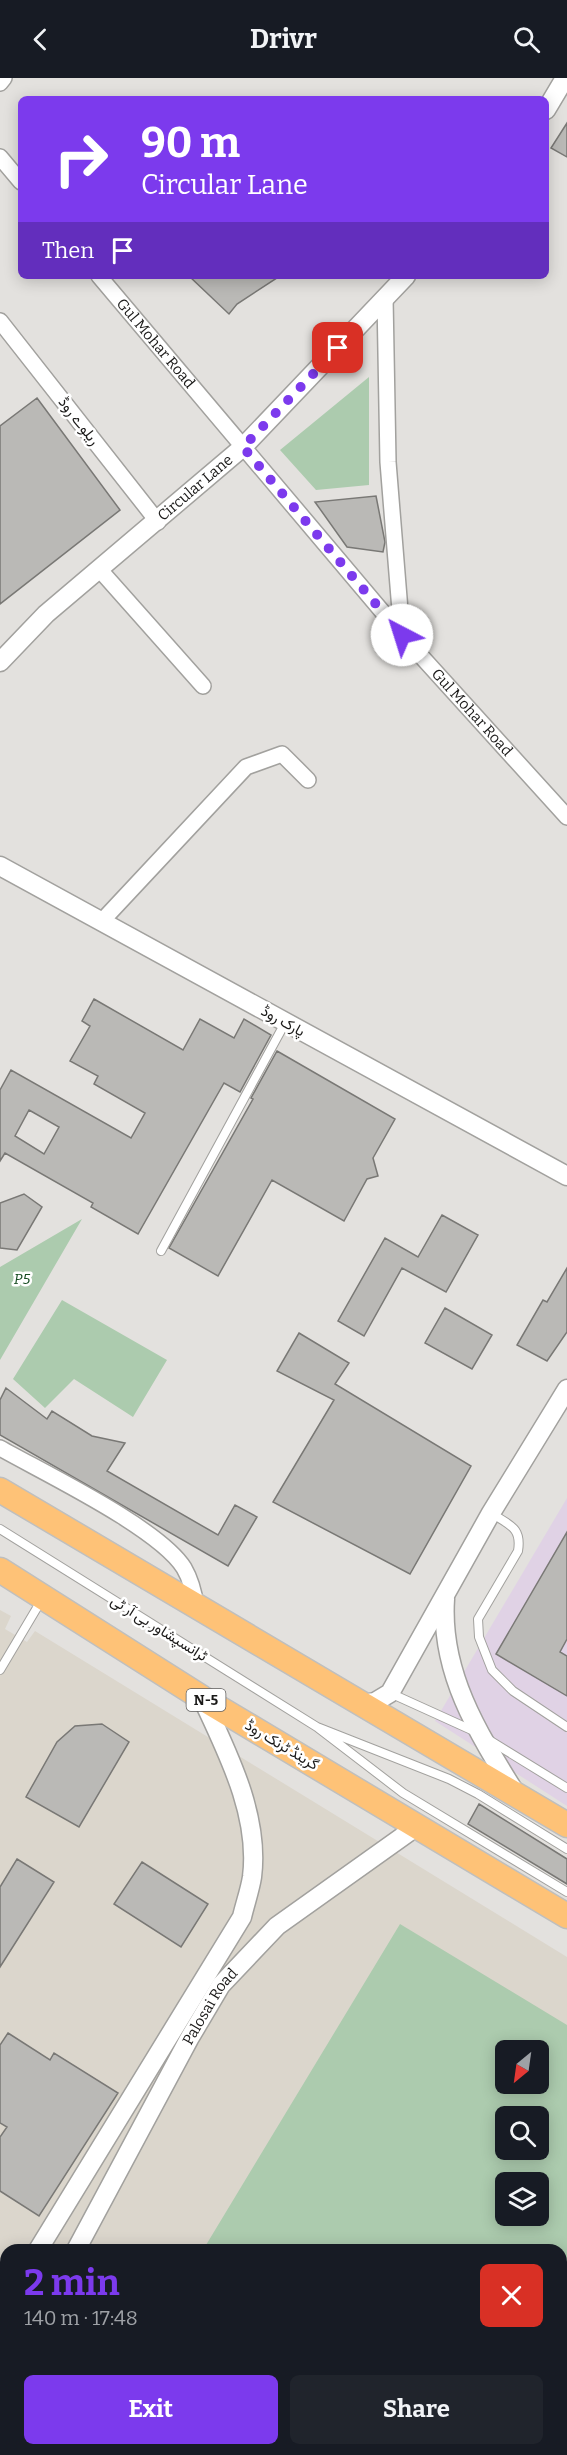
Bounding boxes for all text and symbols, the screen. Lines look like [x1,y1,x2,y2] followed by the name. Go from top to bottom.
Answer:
[24,23,57,56] icon: back
[250,23,317,55] text: Drivr
[510,23,543,56] icon: search
[141,118,240,168] text: 90 m
[42,120,120,198] icon: right
[141,169,308,201] text: Circular Lane
[106,234,139,267] icon: arrive
[42,237,94,264] text: Then
[113,295,199,392] street label: Gul Mohar Road
[312,322,363,373] pin
[321,331,354,364] icon: arrive
[55,393,103,449] street label: ریلوے روڈ
[154,451,236,524] street label: Circular Lane
[370,603,434,667] position arrow
[428,665,516,760] street label: Gul Mohar Road
[257,1002,308,1041] street label: پارک روڈ
[14,1270,30,1288] park label: P5
[107,1591,211,1666] street label: ٹرانسپشاور بی آر ٹی
[186,1689,226,1711] road number: N-5
[242,1716,322,1774] street label: گرینڈ ٹرنک روڈ
[179,1964,241,2048] street label: Palosai Road
[495,2040,549,2094] north arrow
[495,2040,549,2226] map controls
[495,2106,549,2160] button: search
[495,2172,549,2226] button: layers
[24,2261,120,2305] text: 2 min
[480,2264,543,2327] button: close
[24,2306,138,2330] text: 140 m · 17:48
[24,2375,278,2444] button: Exit
[290,2375,543,2444] button: Share

